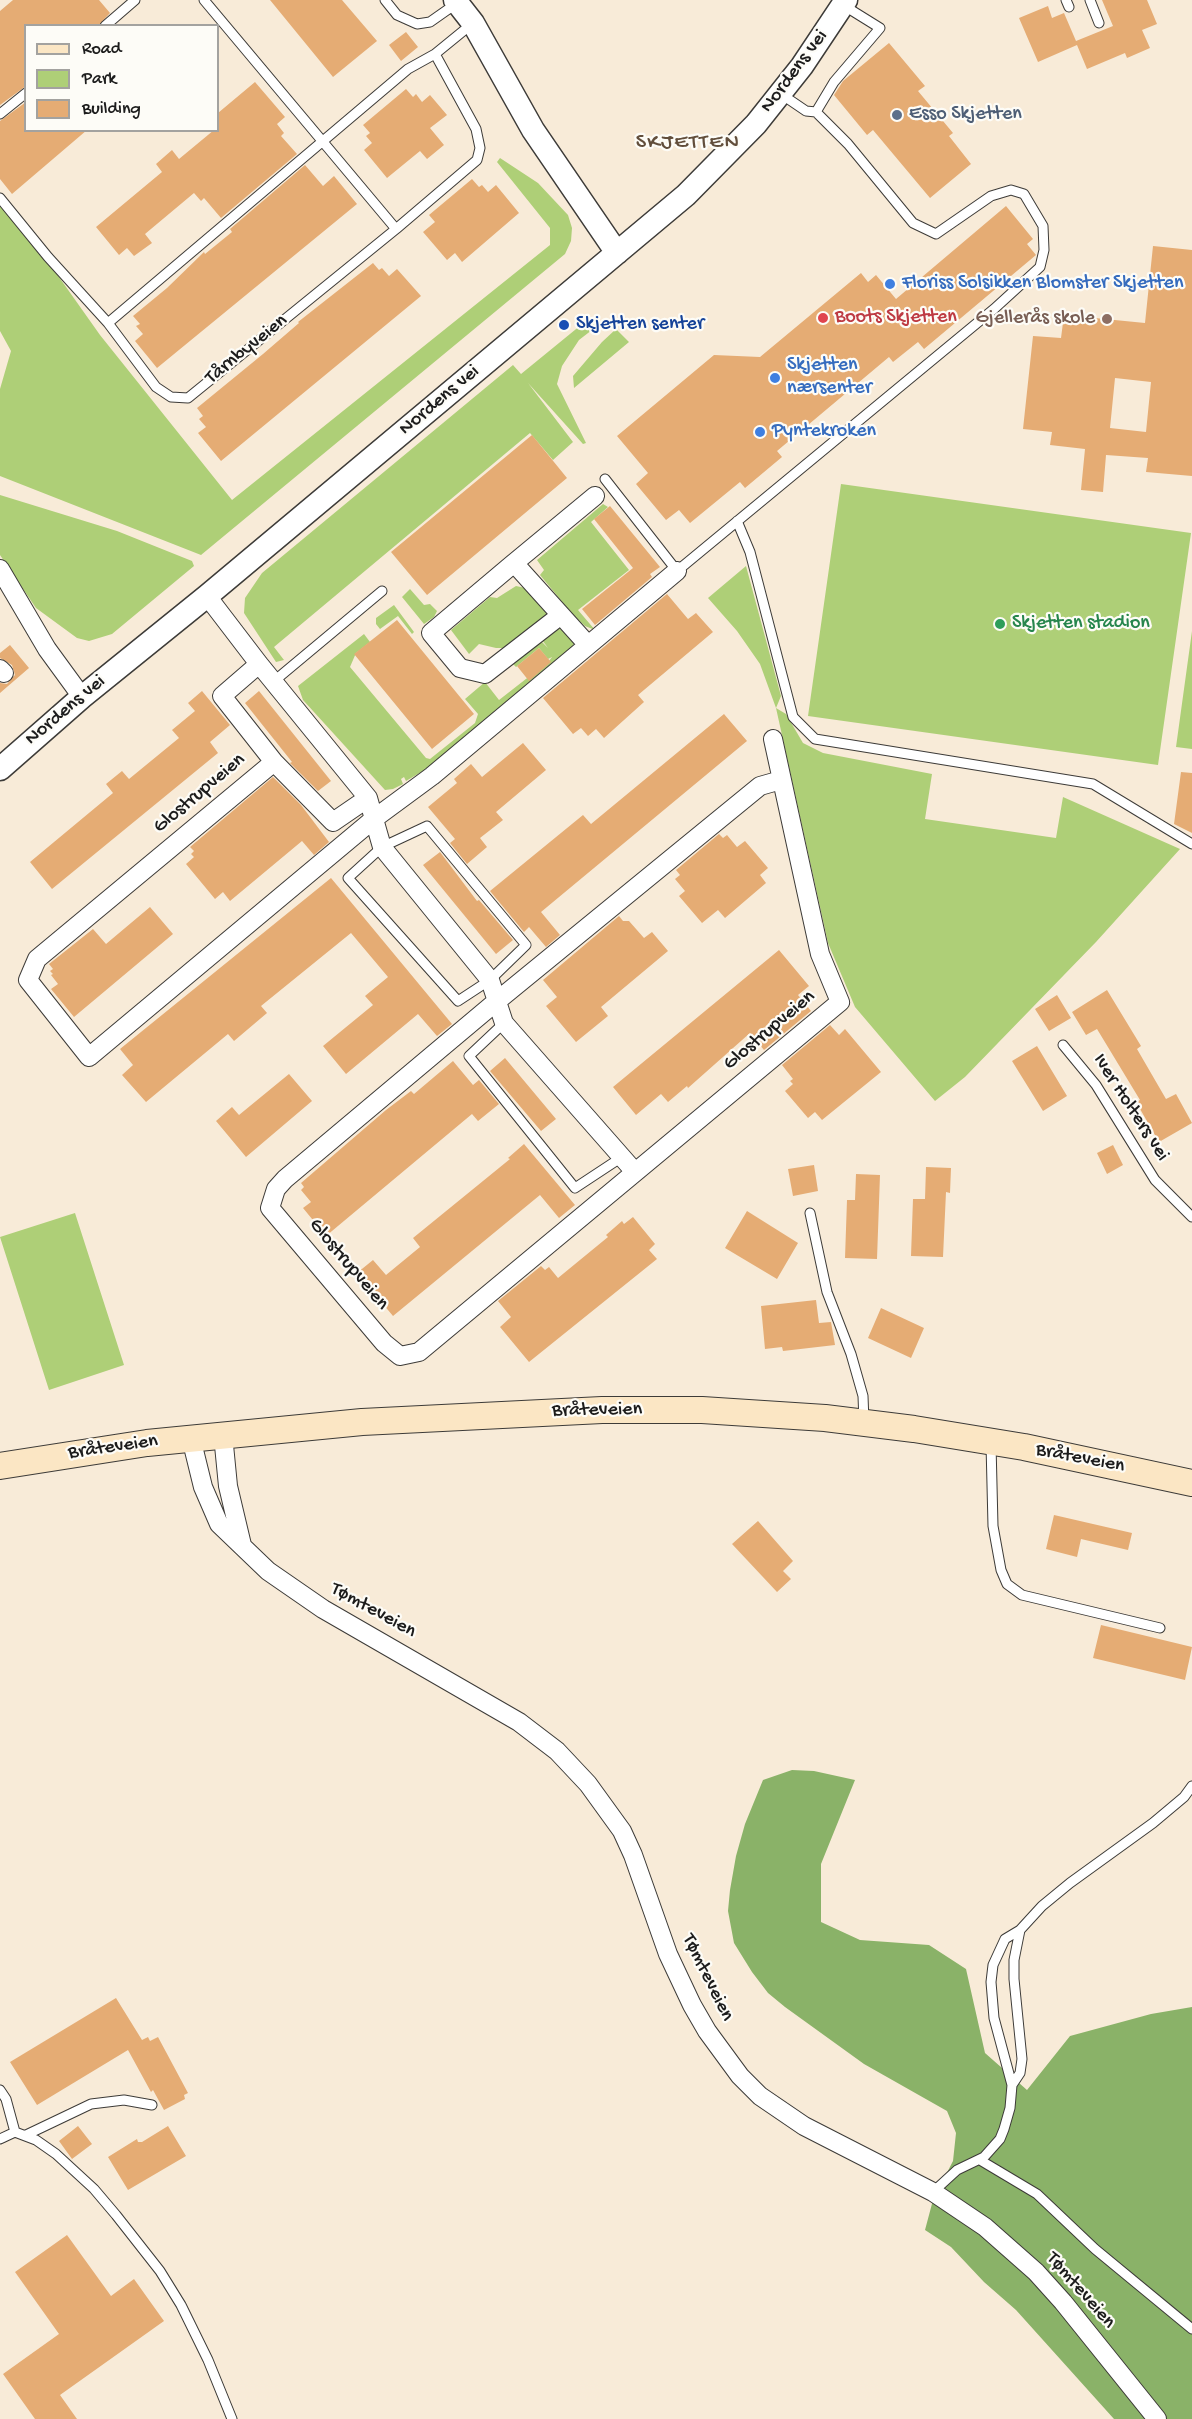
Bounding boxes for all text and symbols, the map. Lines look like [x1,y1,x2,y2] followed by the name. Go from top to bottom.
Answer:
[24,24,219,132] legend
[756,26,834,118] street label: Nordens vei
[82,39,121,60] text: Road
[82,69,116,90] text: Park
[82,99,141,120] text: Building
[909,103,1022,127] place label: Esso Skjetten
[890,108,904,122] marker: Esso Skjetten
[636,131,740,157] district label: SKJETTEN
[902,272,1183,296] place label: Floriss Solsikken Blomster Skjetten
[883,277,897,291] marker: Floriss Solsikken Blomster Skjetten
[835,306,957,330] place label: Boots Skjetten
[975,307,1095,331] place label: Gjellerås skole
[201,309,293,391] street label: Tårnbyveien
[816,311,830,325] marker: Boots Skjetten
[1100,312,1114,326] marker: Gjellerås skole
[576,313,704,337] place label: Skjetten senter
[557,318,571,332] marker: Skjetten senter
[787,354,872,401] place label: Skjetten nærsenter
[395,360,485,442] street label: Nordens vei
[768,371,782,385] marker: Skjetten nærsenter
[772,420,876,444] place label: Pyntekroken
[753,425,767,439] marker: Pyntekroken
[1012,612,1150,636] place label: Skjetten stadion
[993,617,1007,631] marker: Skjetten stadion
[21,670,111,752] street label: Nordens vei
[149,749,251,839] street label: Glostrupveien
[719,986,821,1076] street label: Glostrupveien
[1086,1050,1174,1166] street label: Iver Holters vei
[303,1214,393,1316] street label: Glostrupveien
[552,1398,642,1424] street label: Bråteveien
[67,1430,159,1466] street label: Bråteveien
[1033,1439,1127,1479] street label: Bråteveien
[326,1578,420,1644] street label: Tømteveien
[676,1930,738,2026] street label: Tømteveien
[1040,2248,1120,2334] street label: Tømteveien

